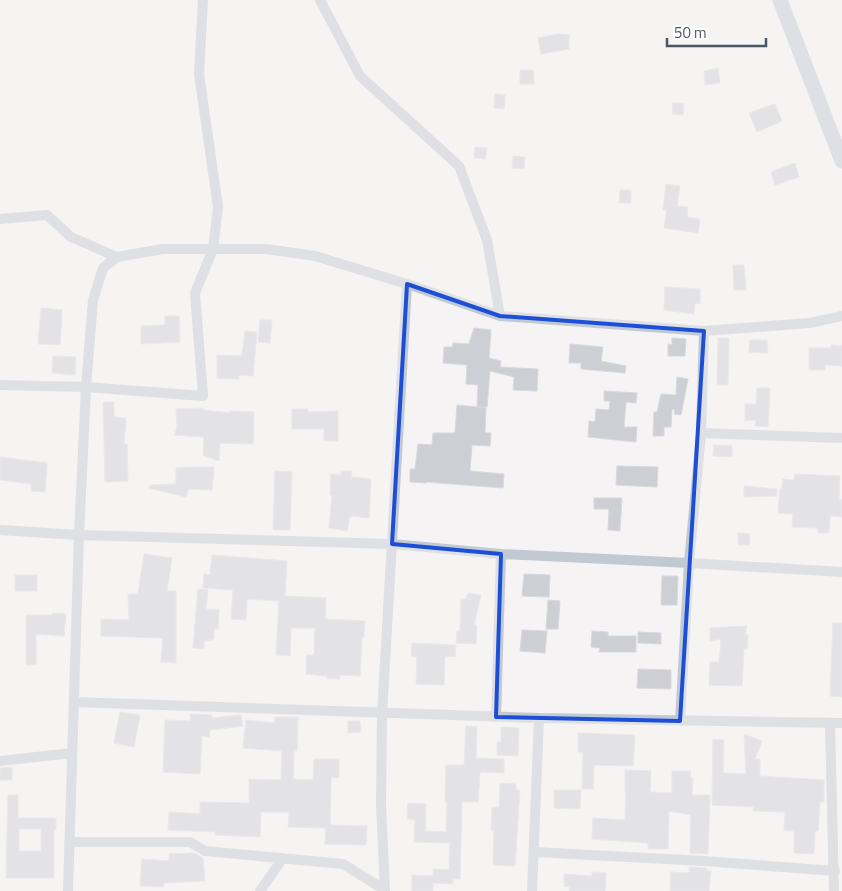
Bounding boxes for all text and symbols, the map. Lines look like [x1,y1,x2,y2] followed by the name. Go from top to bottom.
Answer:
[667,15,766,47] scale bar
[674,21,707,44] text: 50 m

